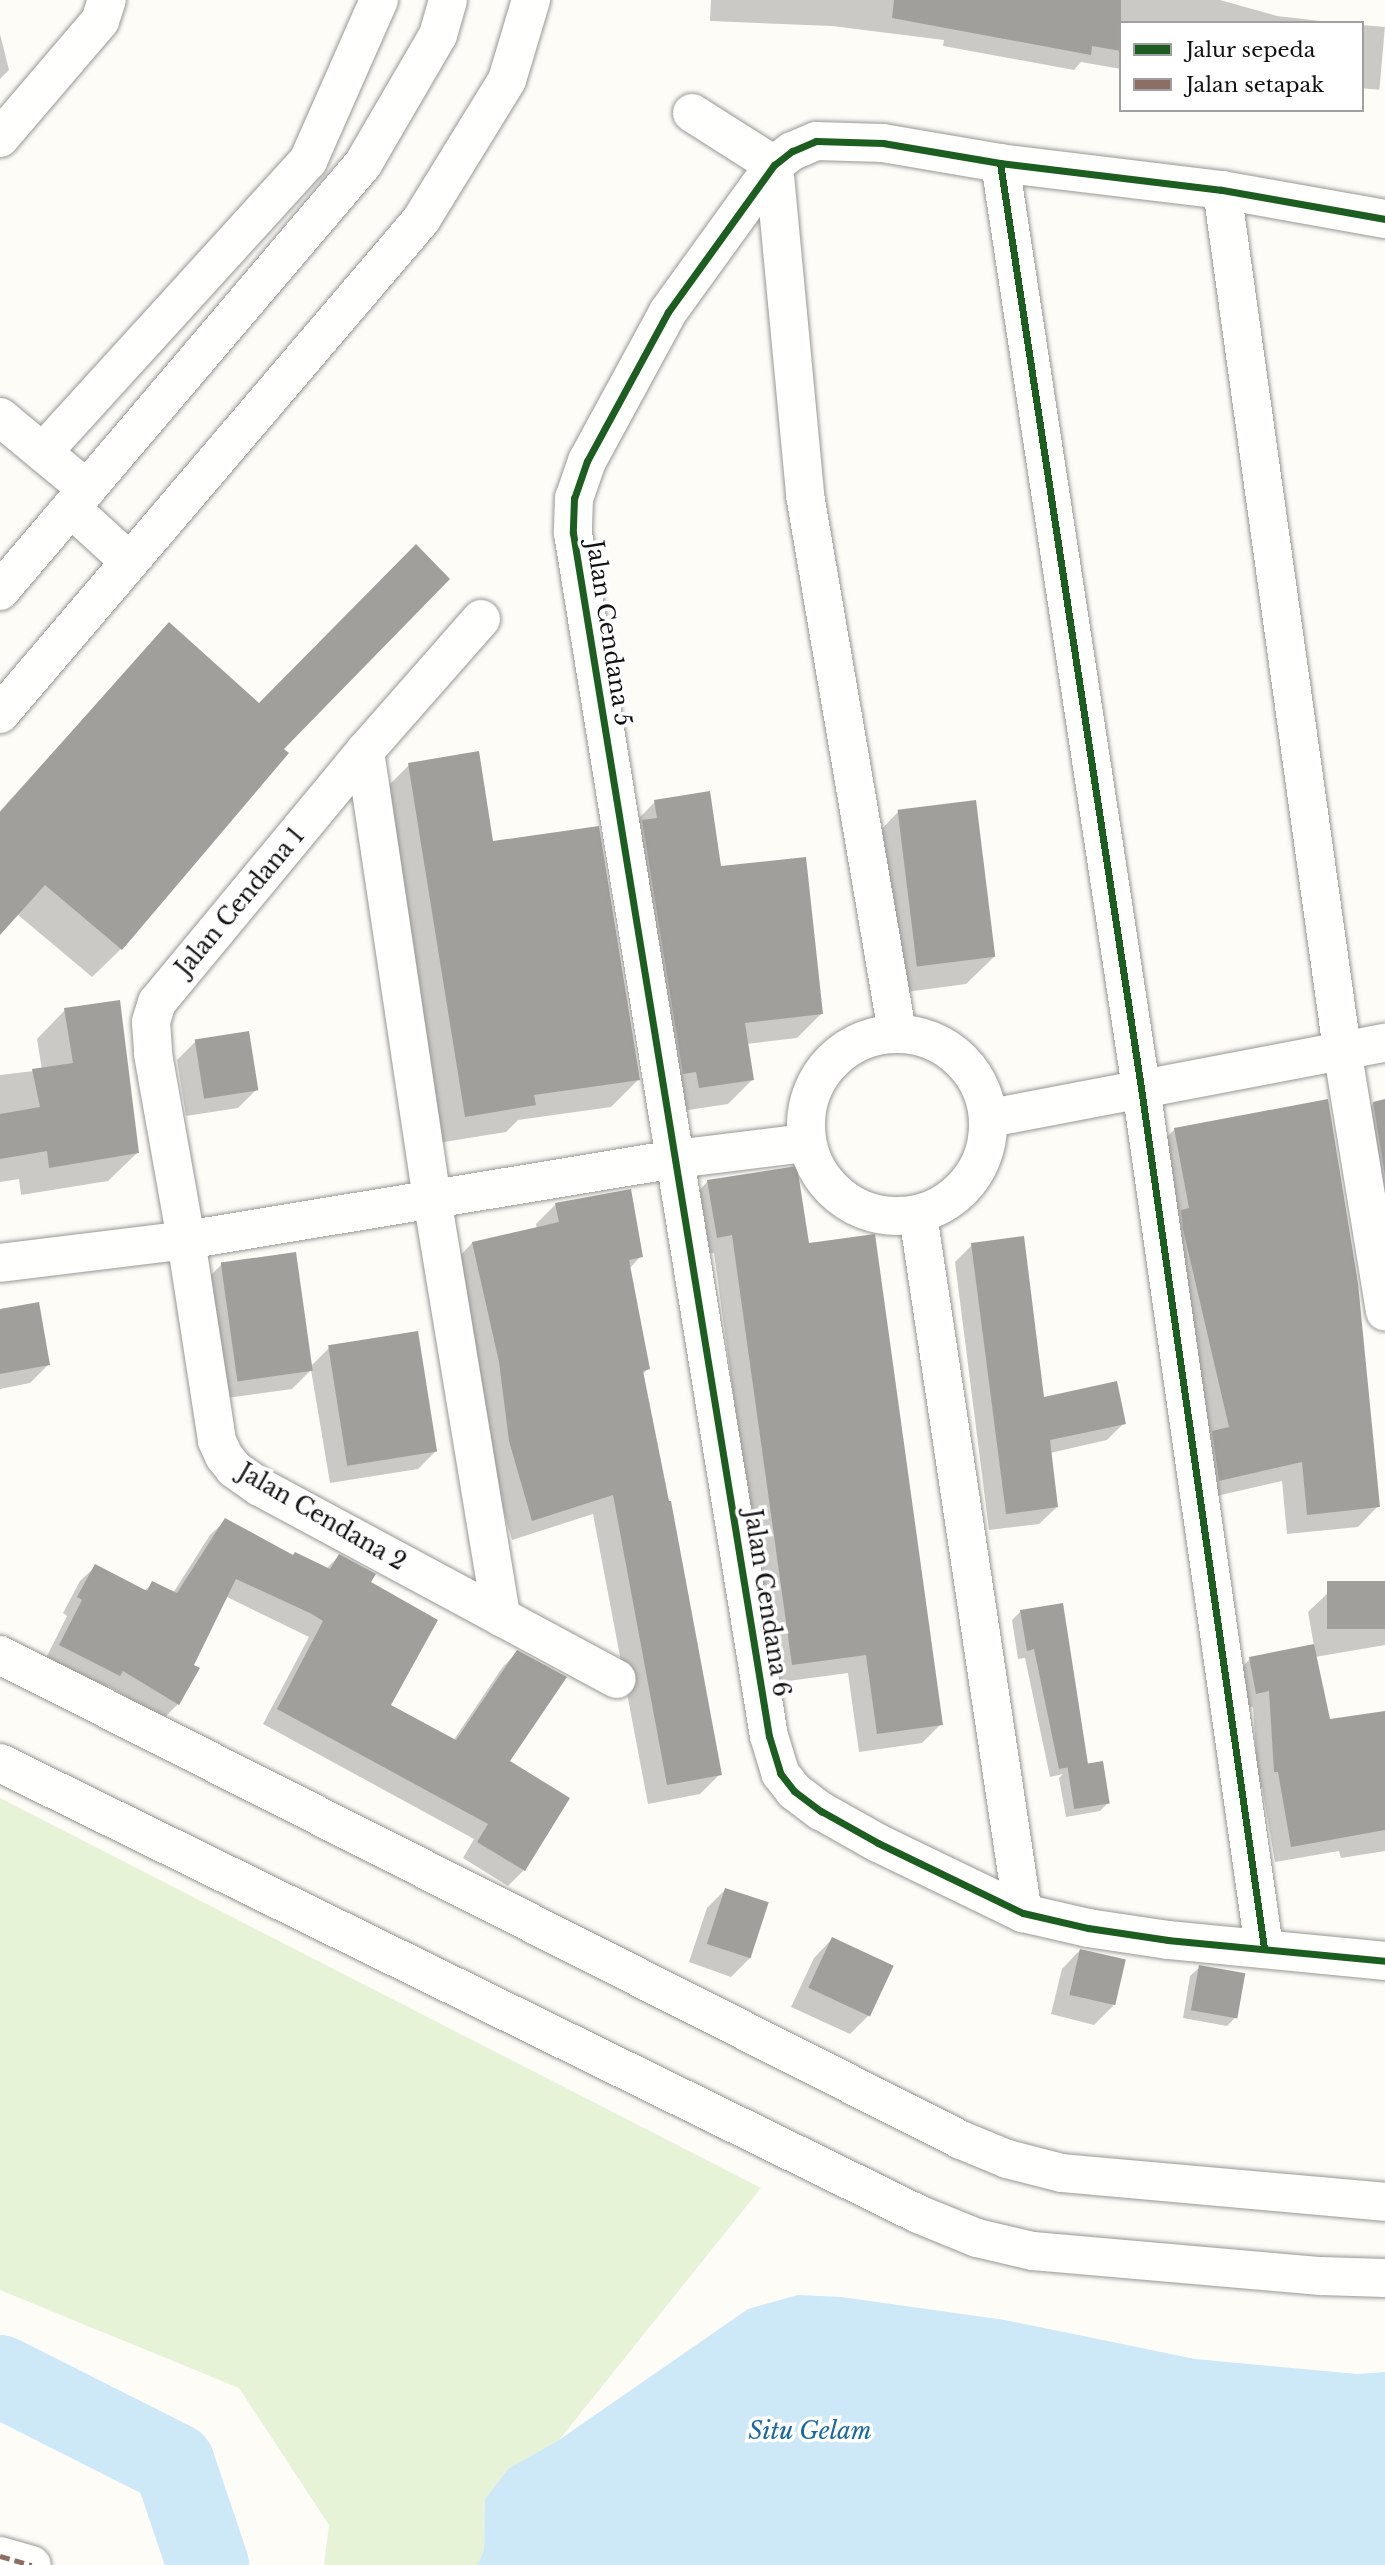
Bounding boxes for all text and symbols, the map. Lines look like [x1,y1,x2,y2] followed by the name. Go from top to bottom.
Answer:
[1119,21,1364,112] legend
[1186,37,1315,63] text: Jalur sepeda
[1186,72,1324,98] text: Jalan setapak
[581,538,637,728] street label: Jalan Cendana 5
[170,822,310,982] street label: Jalan Cendana 1
[233,1458,411,1576] street label: Jalan Cendana 2
[739,1507,795,1699] street label: Jalan Cendana 6
[748,2417,872,2445] water label: Situ Gelam

